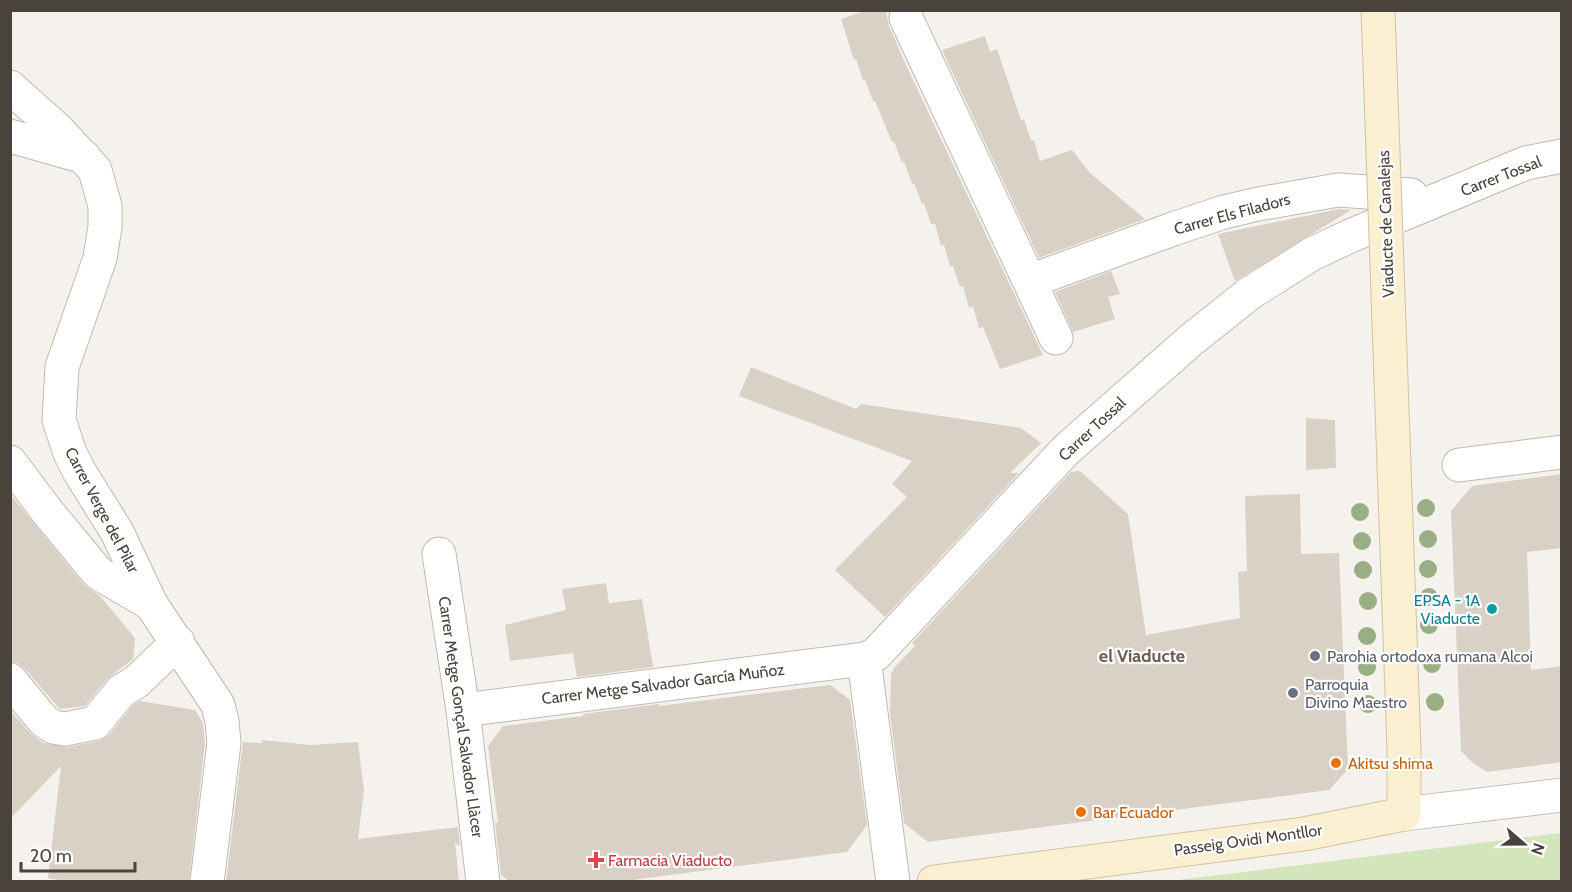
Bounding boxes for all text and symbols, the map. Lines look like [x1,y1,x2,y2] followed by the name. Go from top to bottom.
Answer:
[1374,150,1398,298] street label: Viaducte de Canalejas
[1458,152,1544,200] street label: Carrer Tossal
[1172,189,1293,239] street label: Carrer Els Filadors
[1054,393,1130,465] street label: Carrer Tossal
[61,444,144,577] street label: Carrer Verge del Pilar
[1414,591,1480,628] place label: EPSA - 1A Viaducte
[435,595,487,840] street label: Carrer Metge Gonçal Salvador Llàcer
[1485,602,1499,616] marker: EPSA - 1A Viaducte
[1099,645,1185,667] district label: el Viaducte
[1327,647,1533,666] place label: Parohia ortodoxa rumana Alcoi
[1308,649,1322,663] marker: Parohia ortodoxa rumana Alcoi
[541,660,786,708] street label: Carrer Metge Salvador García Muñoz
[1305,675,1407,712] place label: Parroquia Divino Maestro
[1286,686,1300,700] marker: Parroquia Divino Maestro
[1348,754,1433,773] place label: Akitsu shima
[1329,756,1343,770] marker: Akitsu shima
[1093,803,1175,822] place label: Bar Ecuador
[1074,805,1088,819] marker: Bar Ecuador
[1494,814,1554,874] north arrow
[1173,820,1324,860] street label: Passeig Ovidi Montllor
[21,835,135,873] scale bar
[1527,840,1548,858] text: N
[30,845,72,867] text: 20 m
[608,851,732,870] place label: Farmacia Viaducto
[589,853,603,867] marker: Farmacia Viaducto

